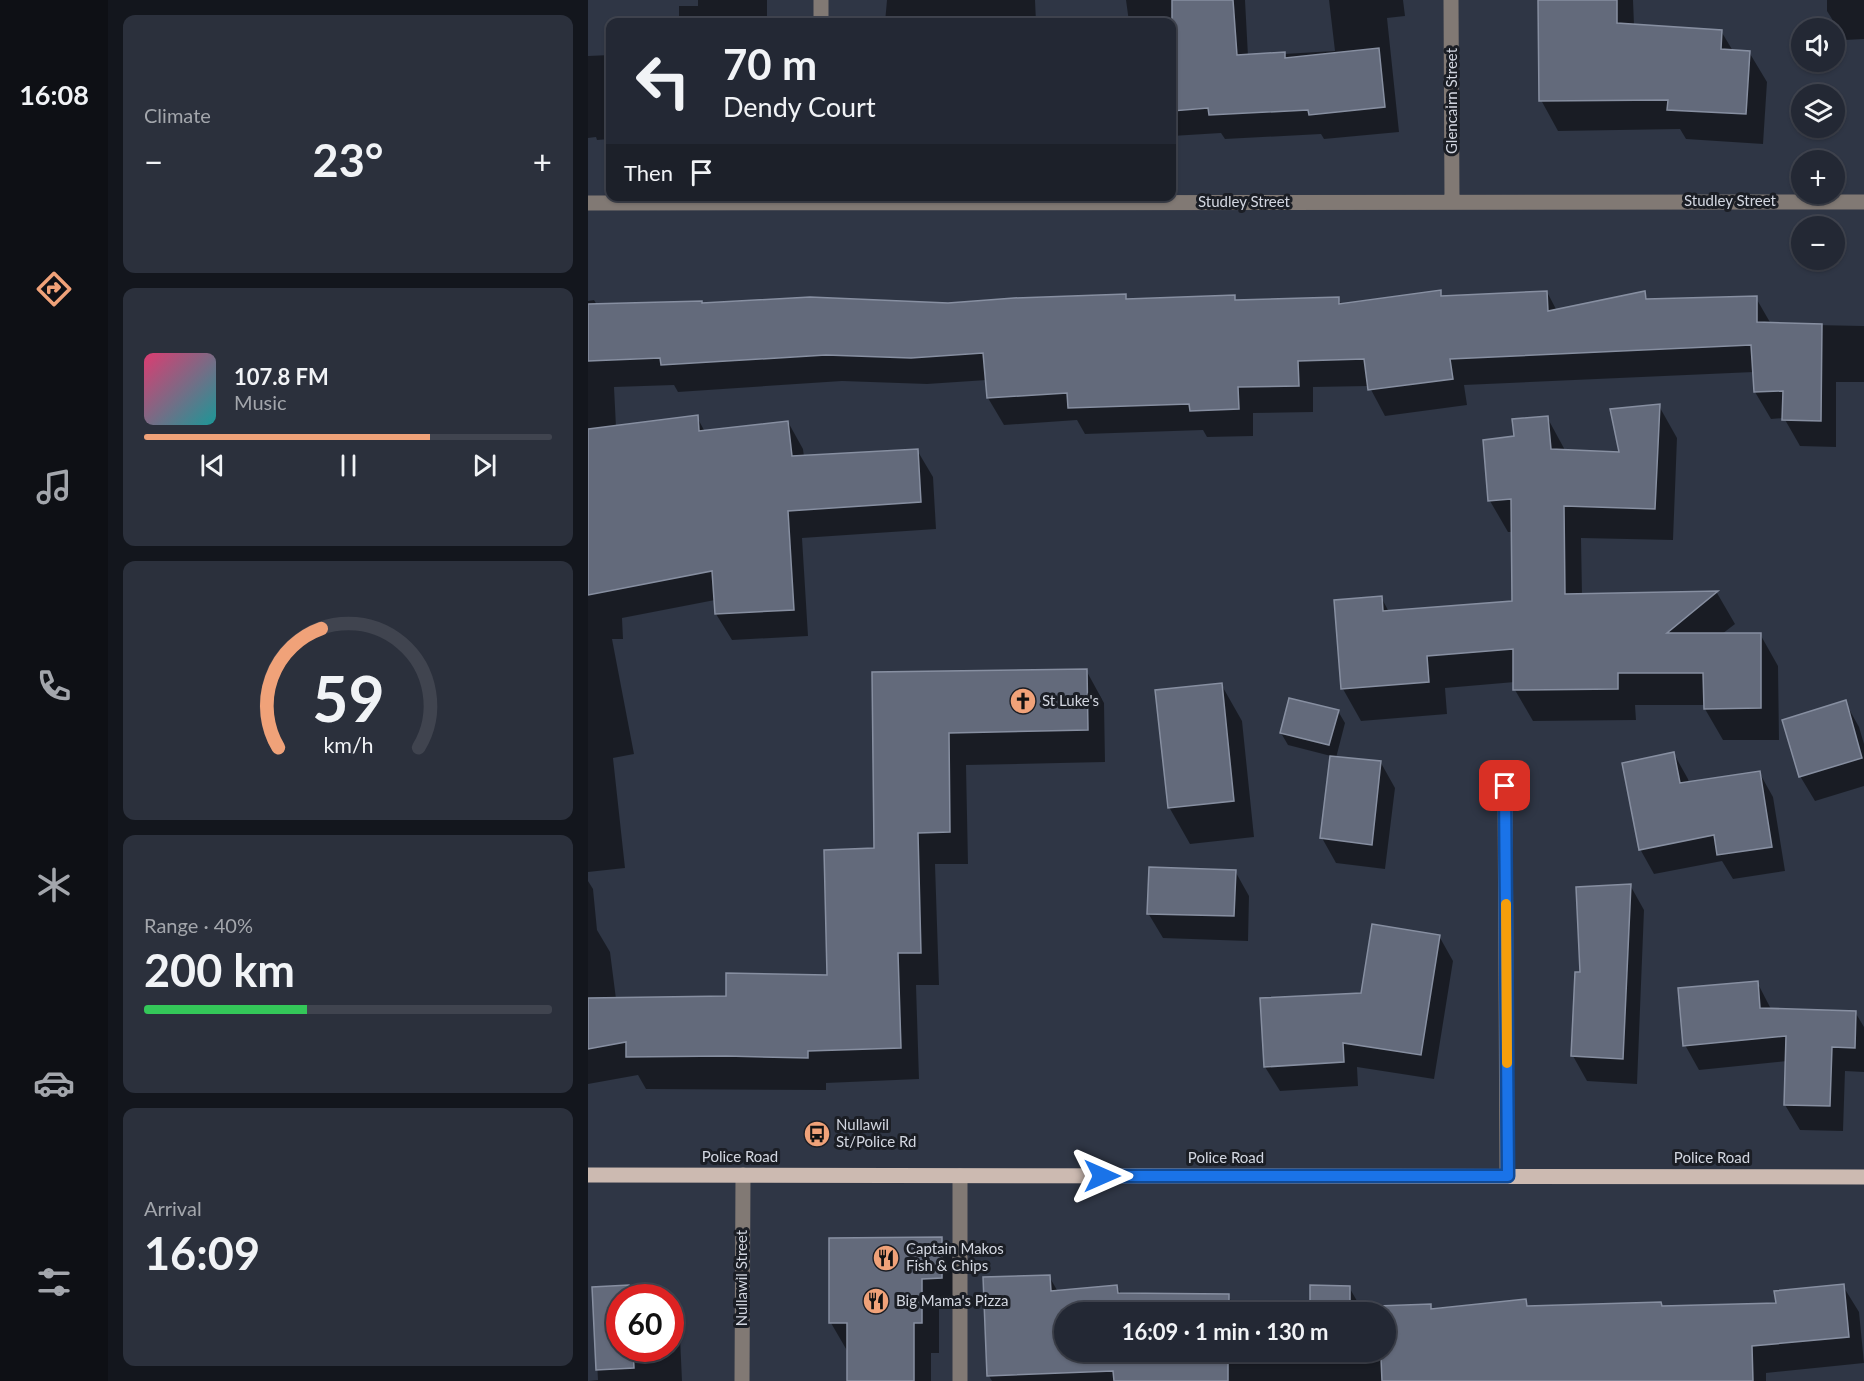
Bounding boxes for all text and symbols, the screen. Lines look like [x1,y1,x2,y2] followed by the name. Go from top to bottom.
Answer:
[1791,18,1845,270] map controls
[1791,18,1845,72] button: sound
[723,39,817,89] text: 70 m
[624,42,702,120] icon: left
[1442,47,1460,154] street label: Glencairn Street
[19,78,89,111] text: 16:08
[1791,84,1845,138] button: layers
[723,90,876,123] text: Dendy Court
[144,103,211,127] text: Climate
[313,133,383,187] text: 23°
[144,141,163,181] text: −
[533,141,552,181] text: +
[1791,150,1845,204] button: +
[685,156,718,189] icon: arrive
[624,159,673,186] text: Then
[1684,191,1777,209] street label: Studley Street
[1198,192,1291,210] street label: Studley Street
[1791,216,1845,270] button: −
[33,268,75,310] icon: directions
[234,363,329,390] text: 107.8 FM
[234,390,287,414] text: Music
[196,449,229,482] icon: previous
[332,449,365,482] icon: pause
[468,449,501,482] icon: next
[33,466,75,508] icon: music
[312,660,384,735] text: 59
[33,665,75,707] icon: phone
[1008,686,1038,716] church icon: St Luke's
[1042,691,1099,709] place label: St Luke's
[323,732,373,758] text: km/h
[1479,760,1530,811] pin
[1488,769,1521,802] icon: arrive
[33,864,75,906] icon: climate
[144,913,253,937] text: Range · 40%
[144,943,295,997] text: 200 km
[33,1062,75,1104] icon: car
[836,1115,916,1150] place label: Nullawil St/Police Rd
[802,1119,832,1149] bus stop icon: Nullawil St/Police Rd
[1070,1144,1134,1208] position arrow
[702,1147,778,1165] street label: Police Road
[1188,1148,1264,1166] street label: Police Road
[1674,1148,1750,1166] street label: Police Road
[144,1196,202,1220] text: Arrival
[144,1226,260,1280] text: 16:09
[732,1229,750,1326] street label: Nullawil Street
[906,1239,1004,1274] place label: Captain Makos Fish & Chips
[871,1243,901,1273] restaurant icon: Captain Makos Fish & Chips
[33,1261,75,1303] icon: filters
[606,1284,684,1362] speed limit sign: 60
[861,1286,891,1316] restaurant icon: Big Mama's Pizza
[896,1291,1008,1309] place label: Big Mama's Pizza
[1122,1318,1328,1345] text: 16:09 · 1 min · 130 m

